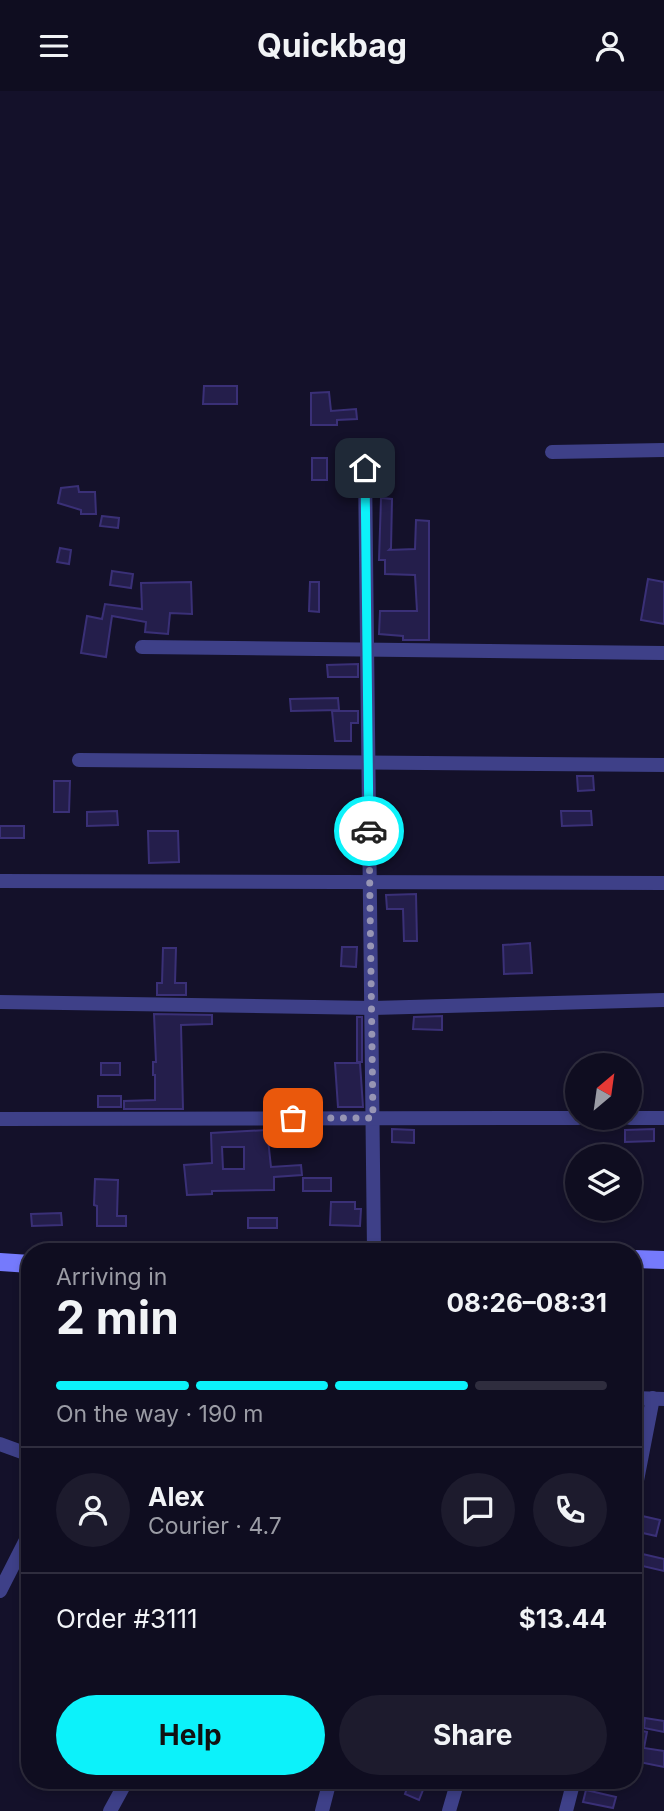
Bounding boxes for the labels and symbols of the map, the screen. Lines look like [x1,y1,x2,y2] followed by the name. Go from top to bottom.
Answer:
[335,438,395,498] pin
[334,796,404,866] courier
[565,1053,642,1131] north arrow
[263,1088,323,1148] pin

